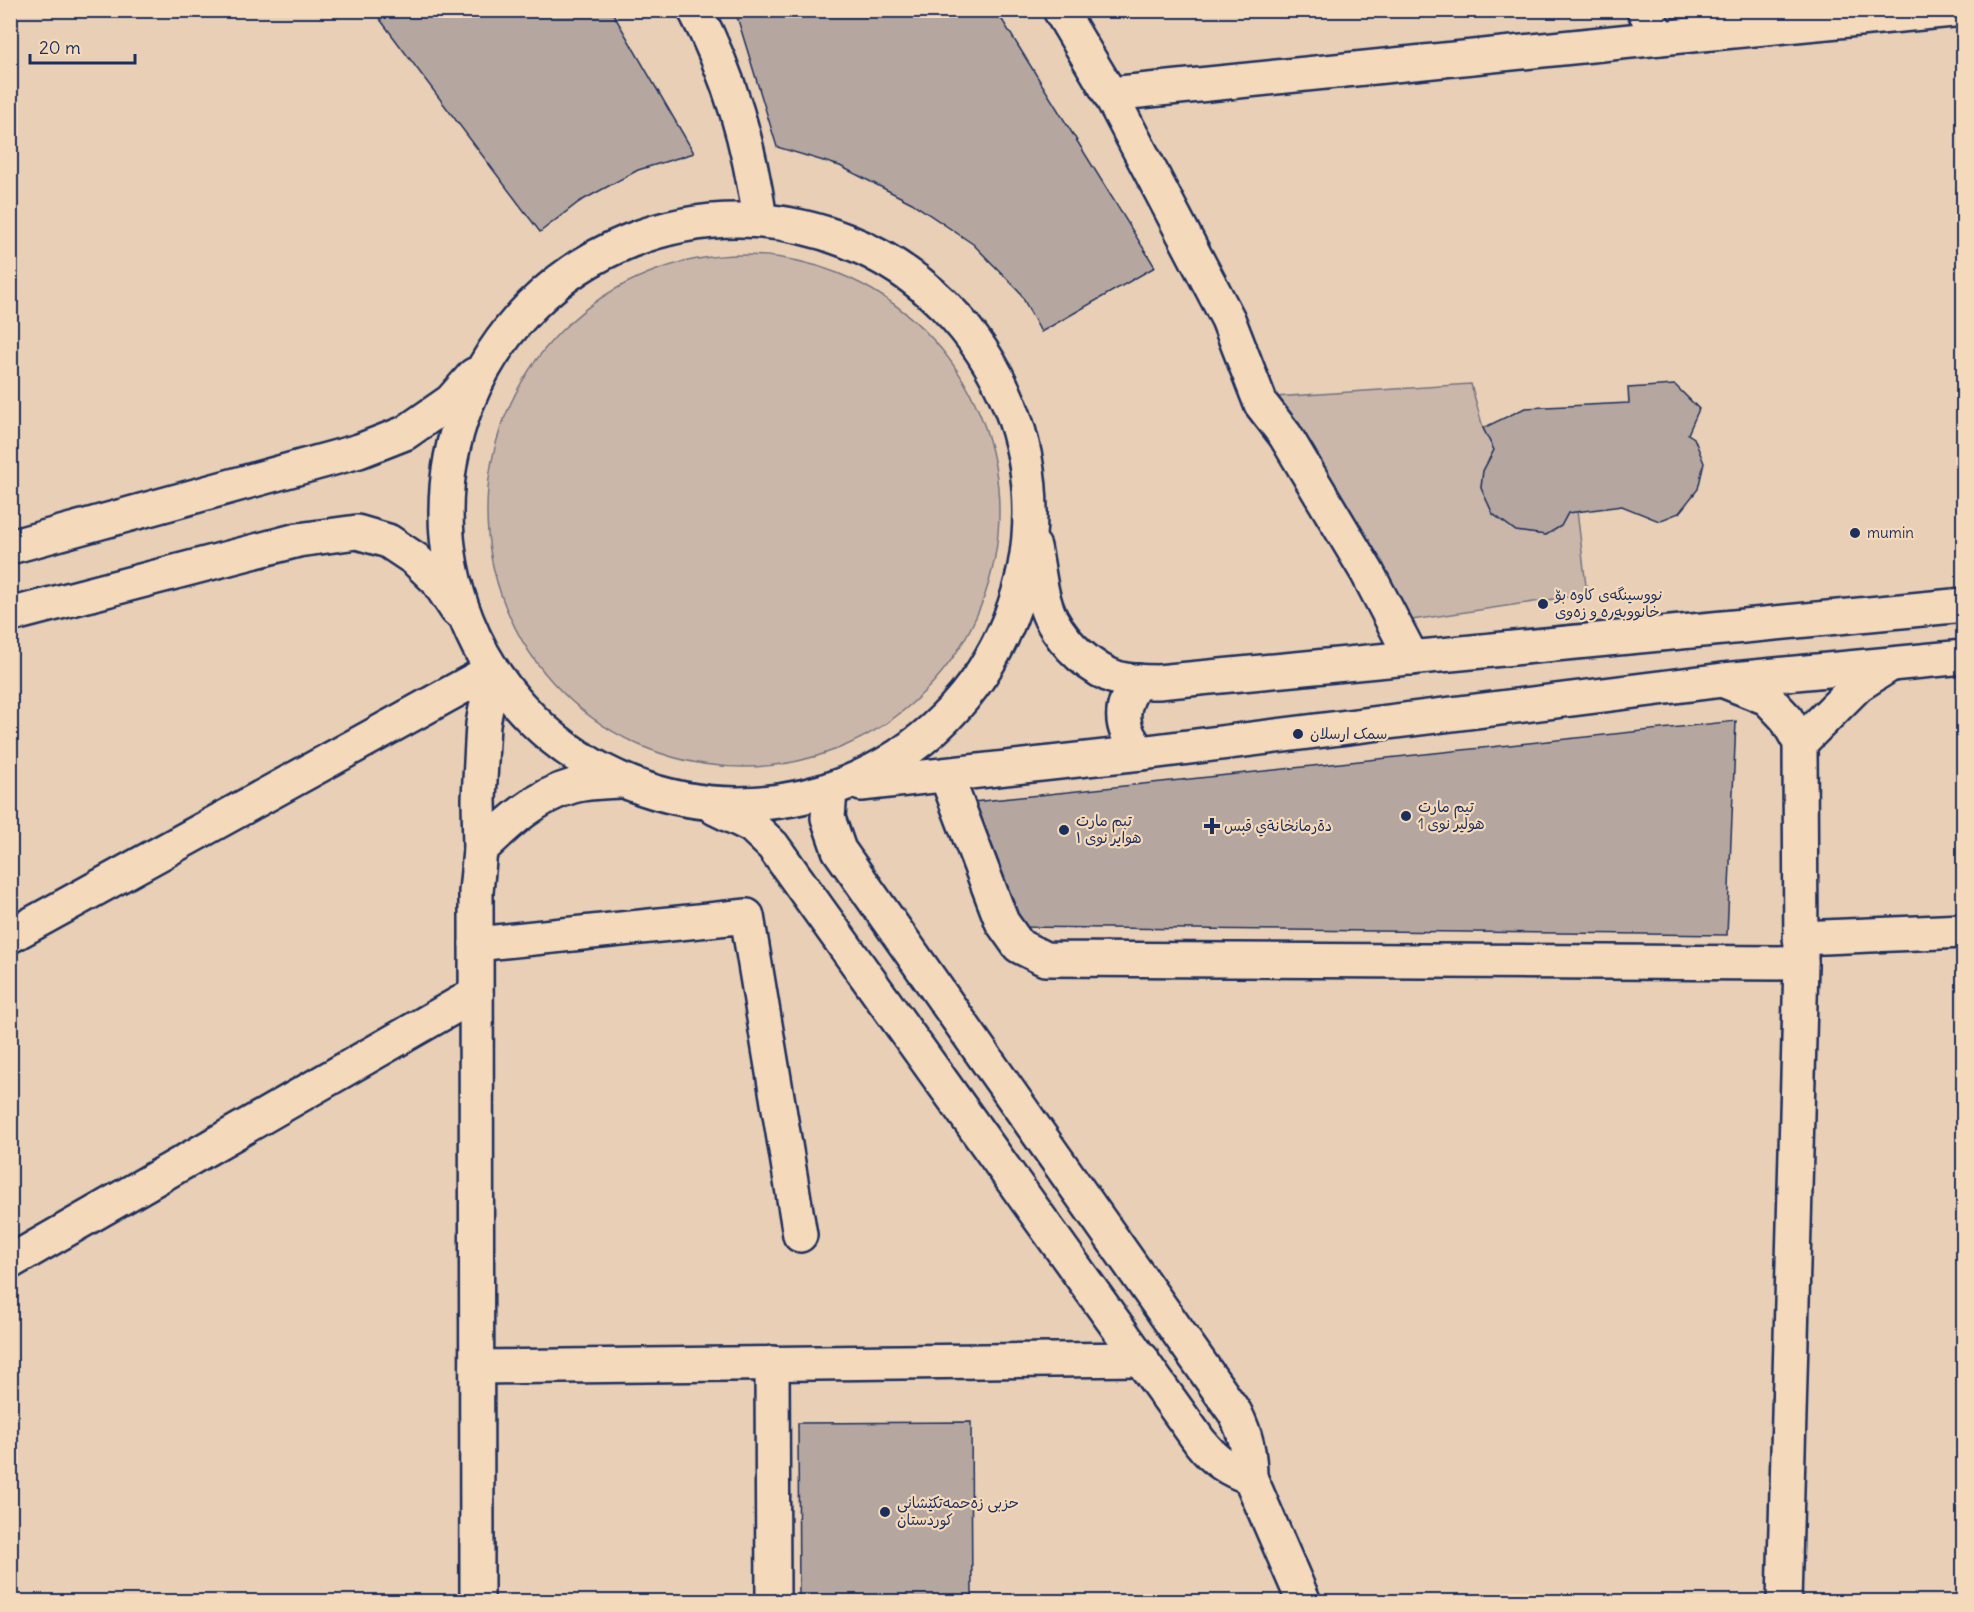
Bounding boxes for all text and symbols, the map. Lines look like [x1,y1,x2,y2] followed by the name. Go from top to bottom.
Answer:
[30,27,135,65] scale bar
[39,36,81,59] text: 20 m
[1867,523,1914,542] place label: mumin
[1848,526,1862,540] marker: mumin
[1554,585,1663,621] place label: نووسینگەی کاوە بۆ خانووبەرە و زەوی
[1536,597,1550,611] marker: نووسینگەی کاوە بۆ خانووبەرە و زەوی
[1310,724,1387,743] place label: سمک ارسلان
[1291,727,1305,741] marker: سمک ارسلان
[1418,797,1485,833] place label: تيم مارت هولير نوى 1
[1399,809,1413,823] marker: تيم مارت هولير نوى 1
[1076,811,1142,847] place label: تبم مارت هواير نوى ١
[1224,816,1332,837] place label: دةرمانخانةي قبس
[1205,819,1219,833] marker: دةرمانخانةي قبس
[1057,823,1071,837] marker: تبم مارت هواير نوى ١
[897,1493,1019,1530] place label: حزبی زه‌حمه‌تكێشانی كوردستان
[878,1505,892,1519] marker: حزبی زه‌حمه‌تكێشانی كوردستان

